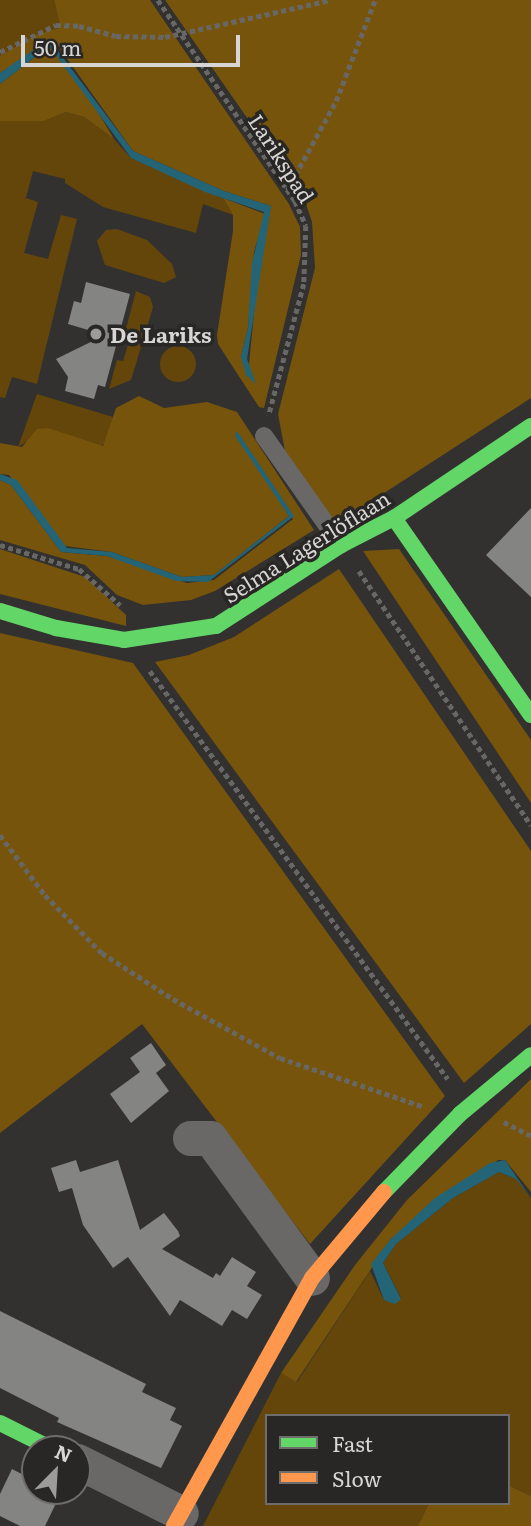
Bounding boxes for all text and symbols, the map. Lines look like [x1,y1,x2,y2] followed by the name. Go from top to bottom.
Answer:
[24,21,243,65] scale bar
[34,31,81,62] text: 50 m
[244,109,320,207] street label: Larikspad
[110,321,212,347] place label: De Lariks
[88,326,104,342] marker: De Lariks
[218,485,394,607] street label: Selma Lagerlöflaan
[265,1414,510,1505] legend
[332,1427,373,1458] text: Fast
[21,1435,91,1505] north arrow
[51,1437,77,1469] text: N
[332,1462,382,1493] text: Slow

